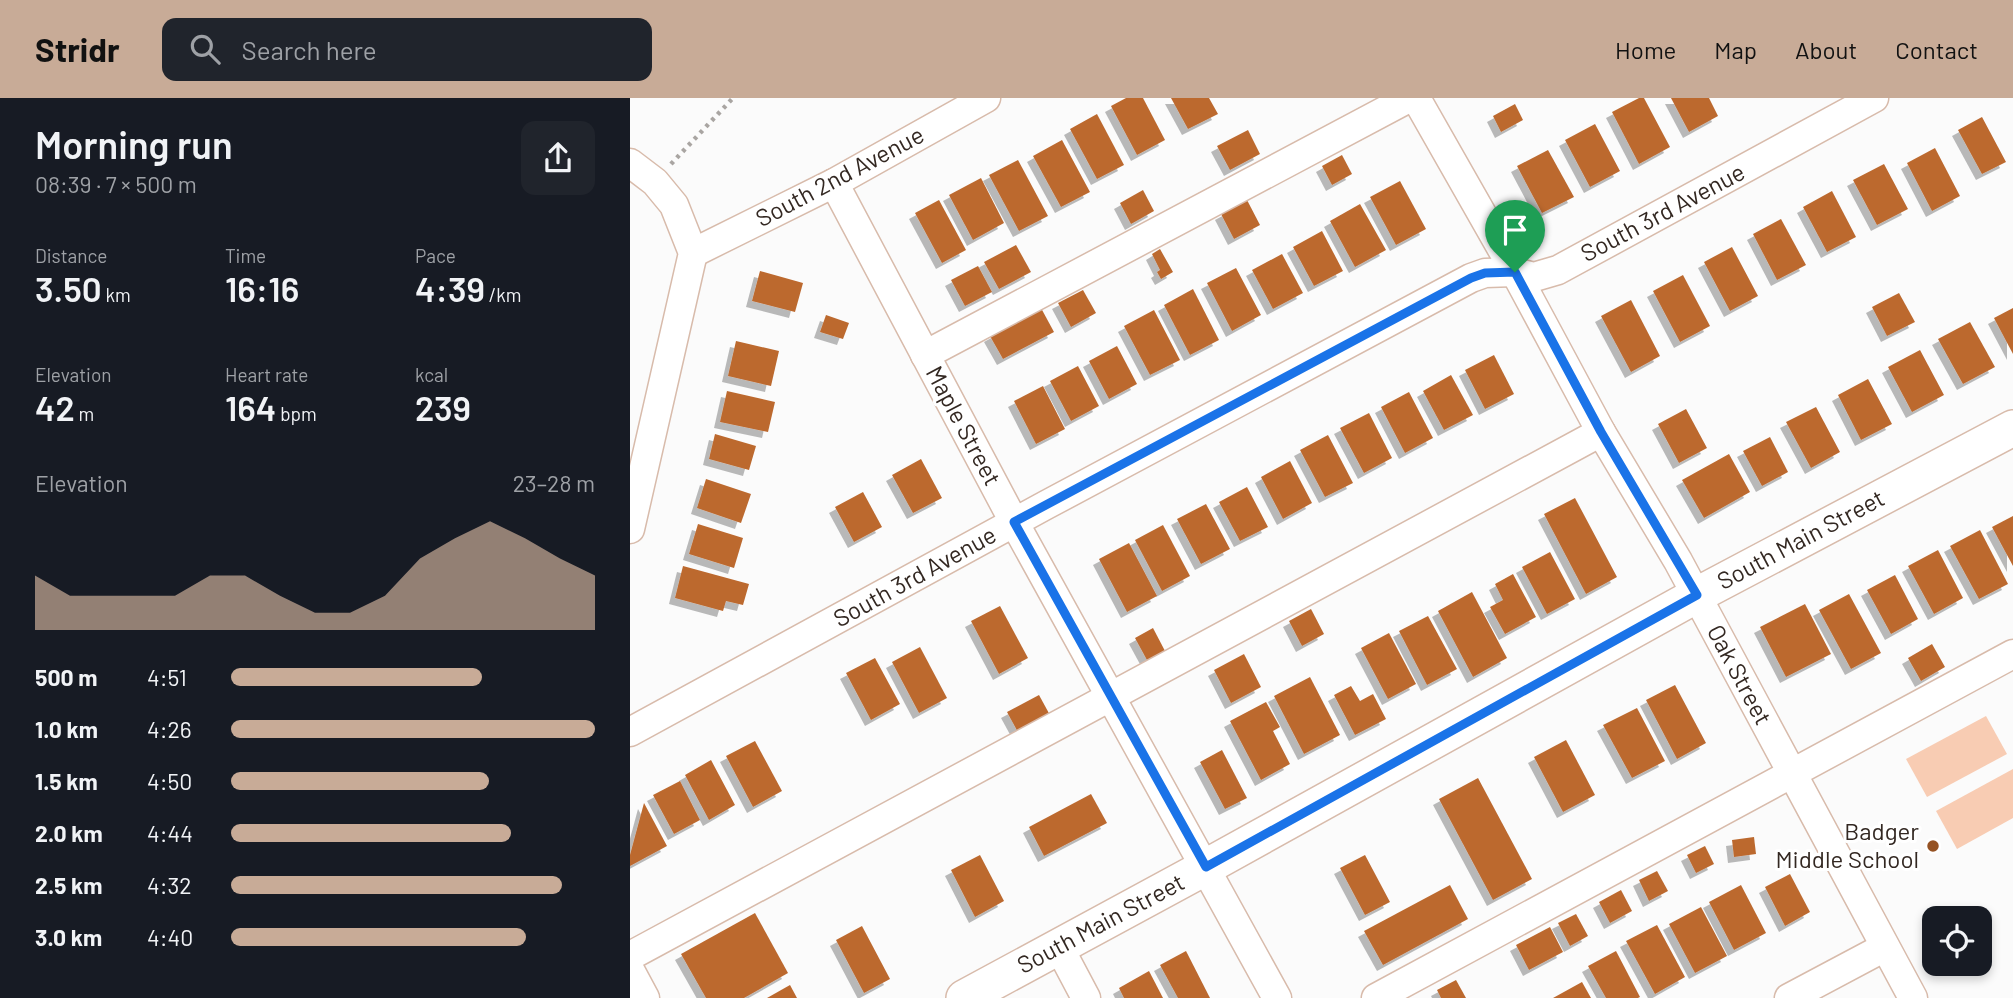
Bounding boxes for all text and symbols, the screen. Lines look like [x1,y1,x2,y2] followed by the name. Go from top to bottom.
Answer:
[162,18,652,81] search box
[35,29,120,69] text: Stridr
[186,30,224,68] icon: search
[242,34,377,65] text: Search here
[1615,35,1676,64] text: Home
[1714,35,1757,64] text: Map
[1795,35,1857,64] text: About
[1895,35,1978,64] text: Contact
[750,119,928,232] street label: South 2nd Avenue
[35,121,233,167] text: Morning run
[521,121,595,195] button: share
[1575,156,1749,267] street label: South 3rd Avenue
[35,170,197,198] text: 08:39 · 7 × 500 m
[1485,200,1545,272] pin
[1496,211,1534,249] icon: arrive
[35,244,107,267] text: Distance
[225,244,266,267] text: Time
[415,244,456,267] text: Pace
[35,267,102,309] text: 3.50
[225,267,299,309] text: 16:16
[415,267,485,309] text: 4:39
[102,283,131,306] text: km
[485,283,522,306] text: /km
[921,361,1008,490] street label: Maple Street
[35,363,112,386] text: Elevation
[225,363,308,386] text: Heart rate
[415,363,448,386] text: kcal
[35,386,75,428] text: 42
[225,386,276,428] text: 164
[415,386,471,428] text: 239
[75,402,94,425] text: m
[276,402,317,425] text: bpm
[35,469,128,497] text: Elevation
[513,469,595,497] text: 23–28 m
[1712,482,1889,595] street label: South Main Street
[828,519,1001,632] street label: South 3rd Avenue
[1702,619,1779,729] street label: Oak Street
[35,663,97,691] text: 500 m
[147,663,187,691] text: 4:51
[35,715,98,743] text: 1.0 km
[147,715,192,743] text: 4:26
[35,767,98,795] text: 1.5 km
[147,767,192,795] text: 4:50
[1775,816,1919,873] place label: Badger Middle School
[35,819,103,847] text: 2.0 km
[147,819,193,847] text: 4:44
[1925,838,1941,854] marker: Badger Middle School
[1012,866,1189,979] street label: South Main Street
[35,871,103,899] text: 2.5 km
[147,871,192,899] text: 4:32
[1922,906,1992,976] map controls
[1922,906,1992,976] button: locate
[35,923,102,951] text: 3.0 km
[147,923,193,951] text: 4:40

